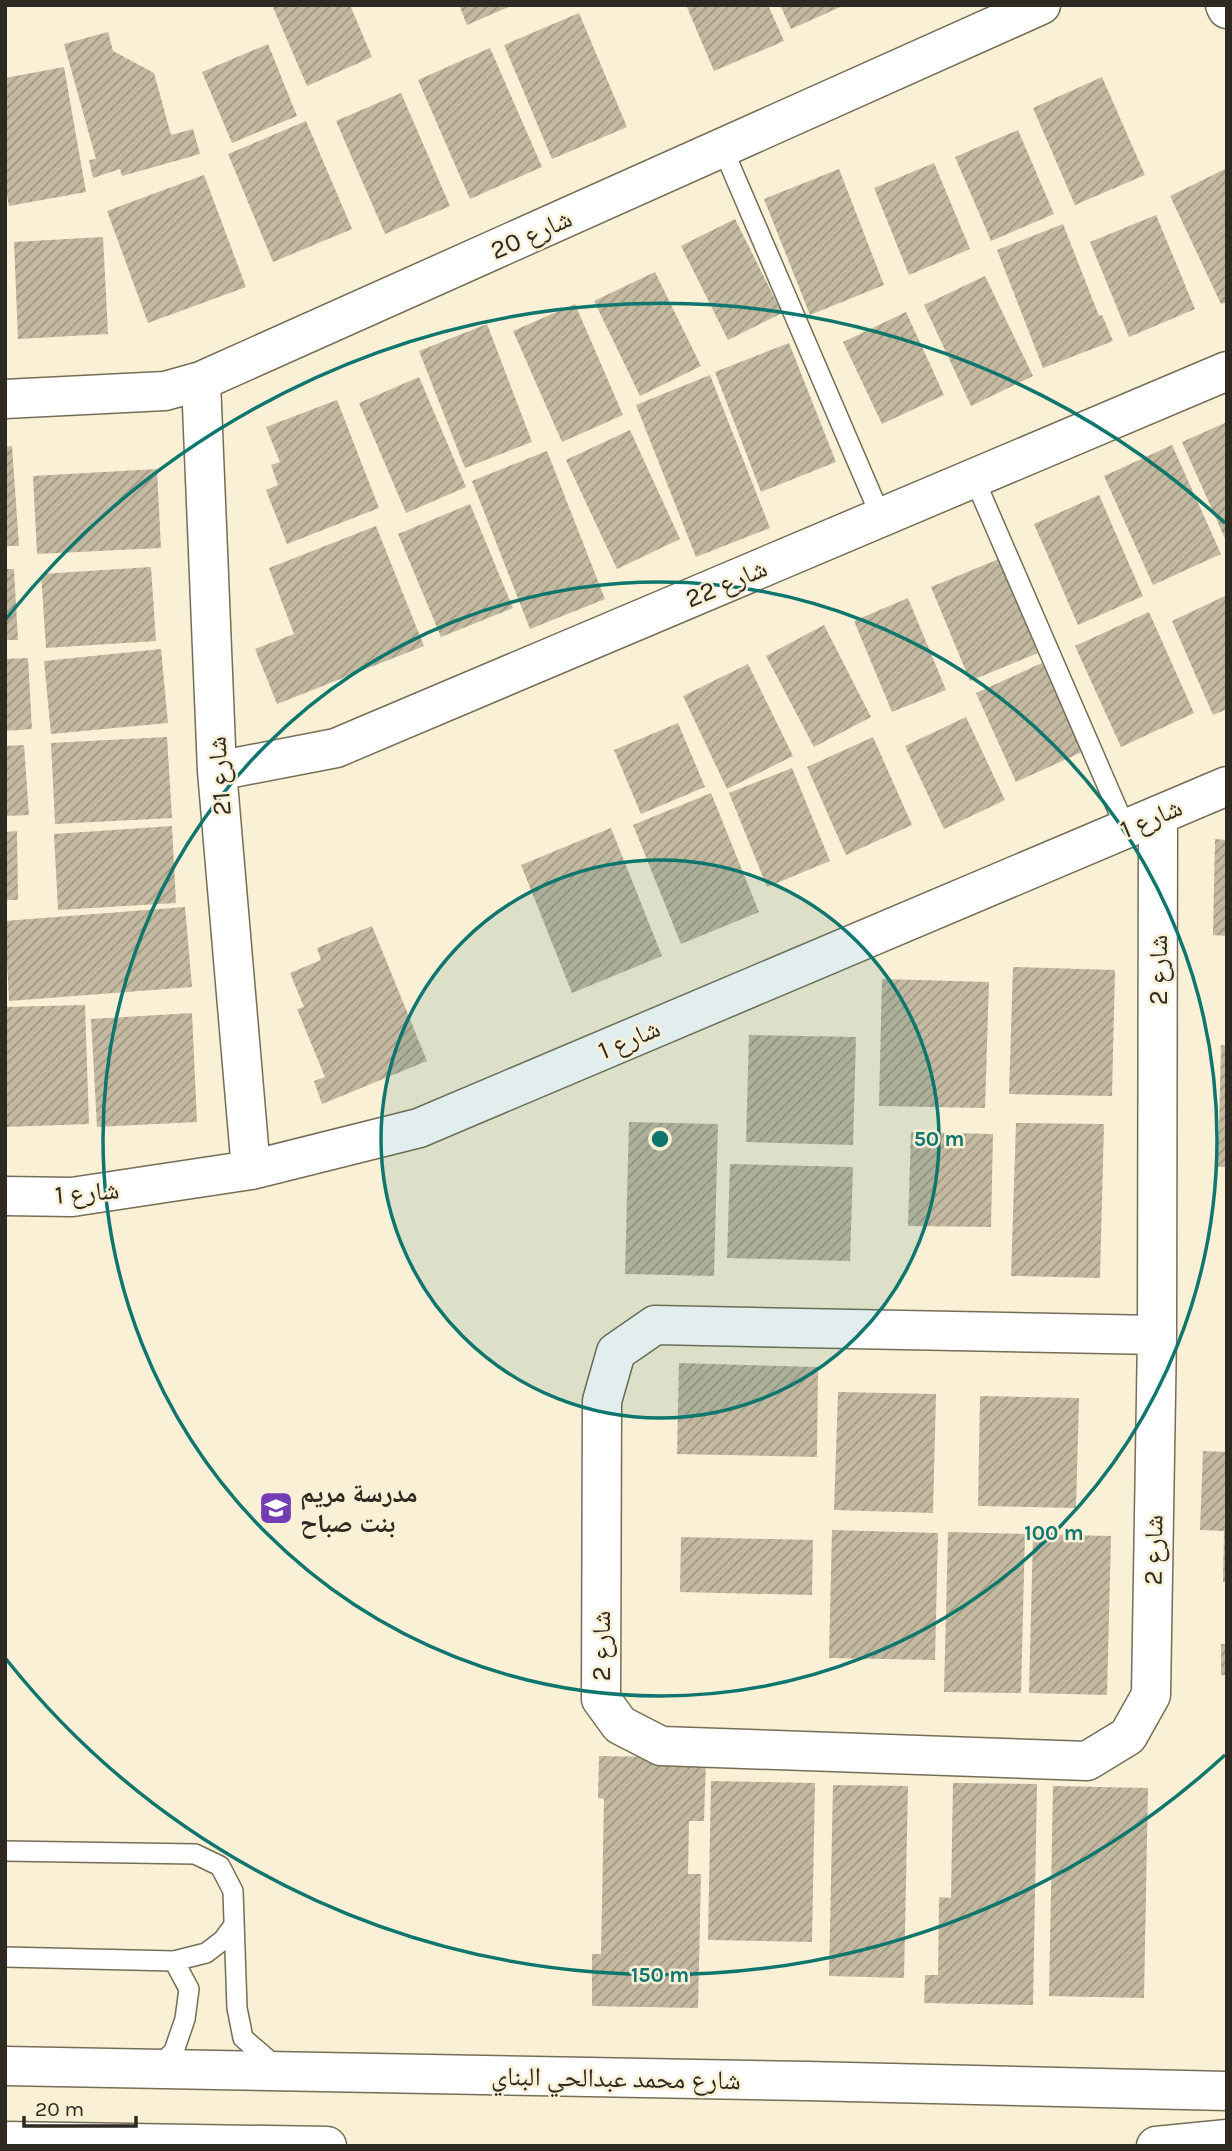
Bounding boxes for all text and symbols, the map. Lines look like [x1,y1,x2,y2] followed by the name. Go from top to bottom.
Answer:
[486,203,577,266] street label: شارع 20
[681,552,772,614] street label: شارع 22
[201,735,238,817] street label: شارع 21
[1116,792,1187,845] street label: شارع 1
[1143,935,1174,1005] street label: شارع 2
[594,1013,665,1066] street label: شارع 1
[648,1127,672,1151] centre of rings
[914,1127,964,1151] text: 50 m
[54,1174,120,1211] street label: شارع 1
[300,1478,418,1539] place label: مدرسة مريم بنت صباح
[257,1489,295,1527] school or university icon: مدرسة مريم بنت صباح
[1137,1514,1170,1586] street label: شارع 2
[1024,1521,1084,1545] text: 100 m
[586,1611,617,1681] street label: شارع 2
[631,1963,689,1987] text: 150 m
[491,2061,741,2101] street label: شارع محمد عبدالحي البناي
[24,2084,136,2128] scale bar
[35,2097,84,2121] text: 20 m

